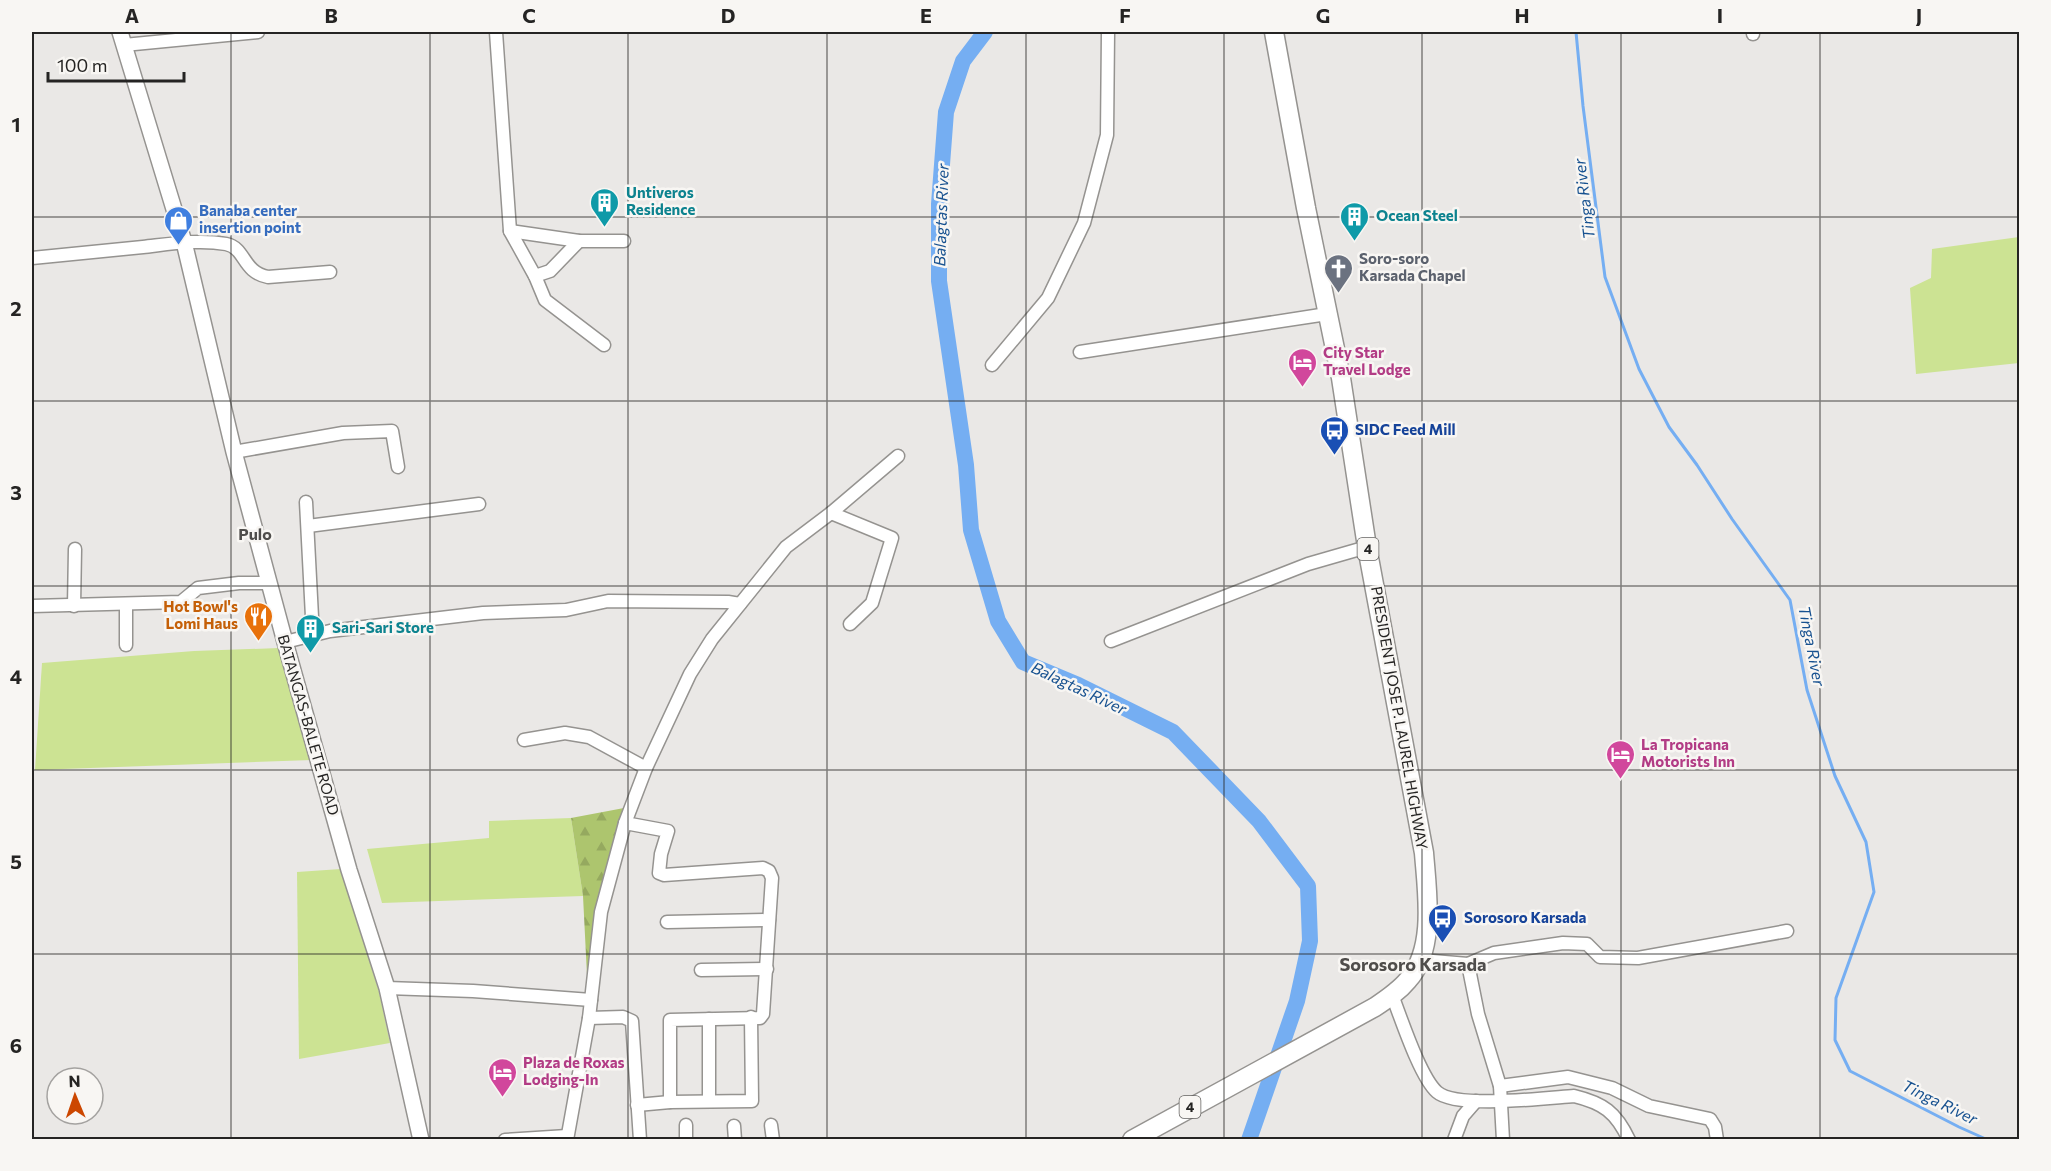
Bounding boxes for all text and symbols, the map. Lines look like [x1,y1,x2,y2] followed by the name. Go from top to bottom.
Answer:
[125,3,139,27] text: A
[324,3,338,27] text: B
[522,3,536,27] text: C
[721,3,735,27] text: D
[920,3,932,27] text: E
[1119,3,1131,27] text: F
[1316,3,1330,27] text: G
[1515,3,1530,27] text: H
[1717,3,1723,27] text: I
[1916,3,1922,27] text: J
[48,45,184,83] scale bar
[57,54,107,76] text: 100 m
[11,112,21,136] text: 1
[1569,157,1598,241] water label: Tinga River
[929,163,952,267] water label: Balagtas River
[626,183,696,218] place label: Untiveros Residence
[589,186,621,228] building icon: Untiveros Residence
[1339,200,1371,242] building icon: Ocean Steel
[199,201,301,236] place label: Banaba center insertion point
[162,204,194,246] shop icon: Banaba center insertion point
[1376,206,1458,224] place label: Ocean Steel
[1359,249,1466,284] place label: Soro-soro Karsada Chapel
[1322,252,1354,294] church icon: Soro-soro Karsada Chapel
[10,296,22,320] text: 2
[1323,343,1411,378] place label: City Star Travel Lodge
[1286,346,1318,388] hotel icon: City Star Travel Lodge
[1318,414,1350,456] bus stop icon: SIDC Feed Mill
[1355,420,1456,438] place label: SIDC Feed Mill
[10,480,22,504] text: 3
[238,524,272,543] district label: Pulo
[1358,538,1378,560] road number: 4
[1368,585,1432,851] street label: PRESIDENT JOSE P. LAUREL HIGHWAY
[163,597,238,632] place label: Hot Bowl's Lomi Haus
[243,600,275,642] restaurant icon: Hot Bowl's Lomi Haus
[1795,604,1830,688] water label: Tinga River
[295,612,327,654] building icon: Sari-Sari Store
[332,618,434,636] place label: Sari-Sari Store
[275,632,343,817] street label: BATANGAS-BALETE ROAD
[1029,657,1130,718] water label: Balagtas River
[10,664,22,688] text: 4
[1641,735,1735,770] place label: La Tropicana Motorists Inn
[1604,738,1636,780] hotel icon: La Tropicana Motorists Inn
[10,849,22,873] text: 5
[1427,902,1459,944] bus stop icon: Sorosoro Karsada
[1464,908,1587,926] place label: Sorosoro Karsada
[1340,953,1486,975] district label: Sorosoro Karsada
[10,1033,22,1057] text: 6
[523,1053,625,1088] place label: Plaza de Roxas Lodging-In
[486,1056,518,1098] hotel icon: Plaza de Roxas Lodging-In
[45,1066,105,1126] north arrow
[68,1071,81,1090] text: N
[1900,1075,1981,1128] water label: Tinga River
[1180,1096,1200,1118] road number: 4

